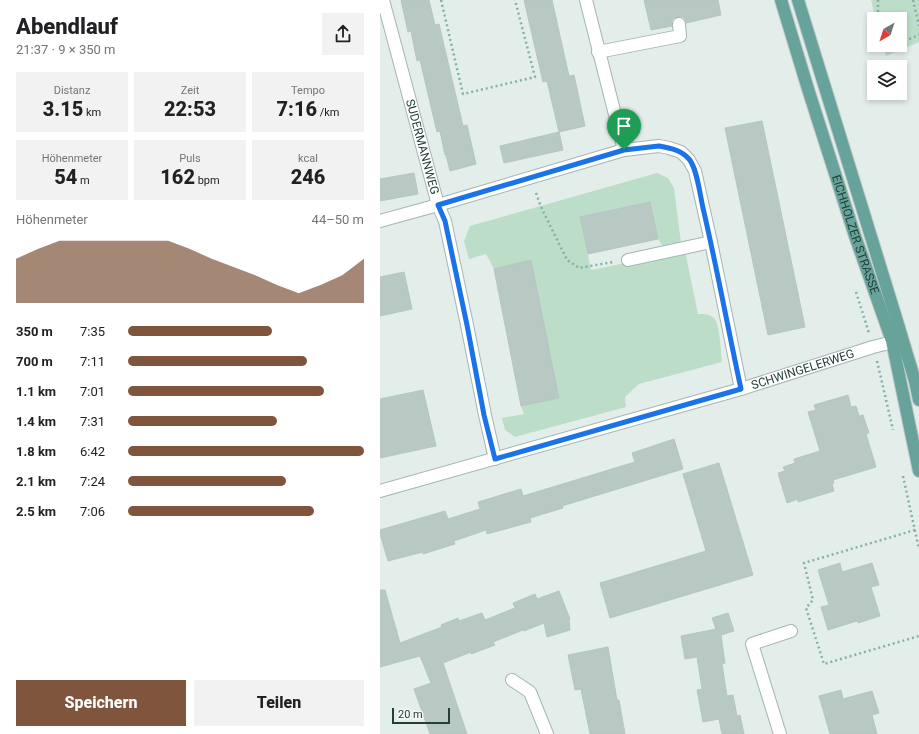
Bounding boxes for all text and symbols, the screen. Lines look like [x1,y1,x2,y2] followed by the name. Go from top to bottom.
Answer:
[867,12,907,52] north arrow
[867,12,907,100] map controls
[322,13,364,55] button: share
[16,14,118,39] text: Abendlauf
[16,42,115,57] text: 21:37 · 9 × 350 m
[867,60,907,100] button: layers
[54,84,90,97] text: Distanz
[181,84,199,97] text: Zeit
[291,84,325,97] text: Tempo
[43,97,83,121] text: 3.15
[164,97,216,121] text: 22:53
[277,97,317,121] text: 7:16
[403,98,442,196] street label: SUDERMANNWEG
[83,106,101,119] text: km
[317,106,339,119] text: /km
[607,109,641,150] pin
[613,115,635,137] icon: arrive
[42,152,102,165] text: Höhenmeter
[179,152,201,165] text: Puls
[298,152,318,165] text: kcal
[54,165,77,189] text: 54
[160,165,195,189] text: 162
[291,165,325,189] text: 246
[829,173,882,296] street label: EICHHOLZER STRASSE
[77,174,90,187] text: m
[195,174,220,187] text: bpm
[16,212,88,227] text: Höhenmeter
[312,212,364,227] text: 44–50 m
[16,324,53,339] text: 350 m
[80,324,105,339] text: 7:35
[750,346,856,392] street label: SCHWINGELERWEG
[16,354,53,369] text: 700 m
[80,354,105,369] text: 7:11
[16,384,56,399] text: 1.1 km
[80,384,105,399] text: 7:01
[16,414,56,429] text: 1.4 km
[80,414,105,429] text: 7:31
[16,444,56,459] text: 1.8 km
[80,444,105,459] text: 6:42
[16,474,56,489] text: 2.1 km
[80,474,105,489] text: 7:24
[16,504,56,519] text: 2.5 km
[80,504,105,519] text: 7:06
[16,680,186,726] button: Speichern
[194,680,364,726] button: Teilen
[392,706,450,725] scale bar
[398,708,423,721] text: 20 m

